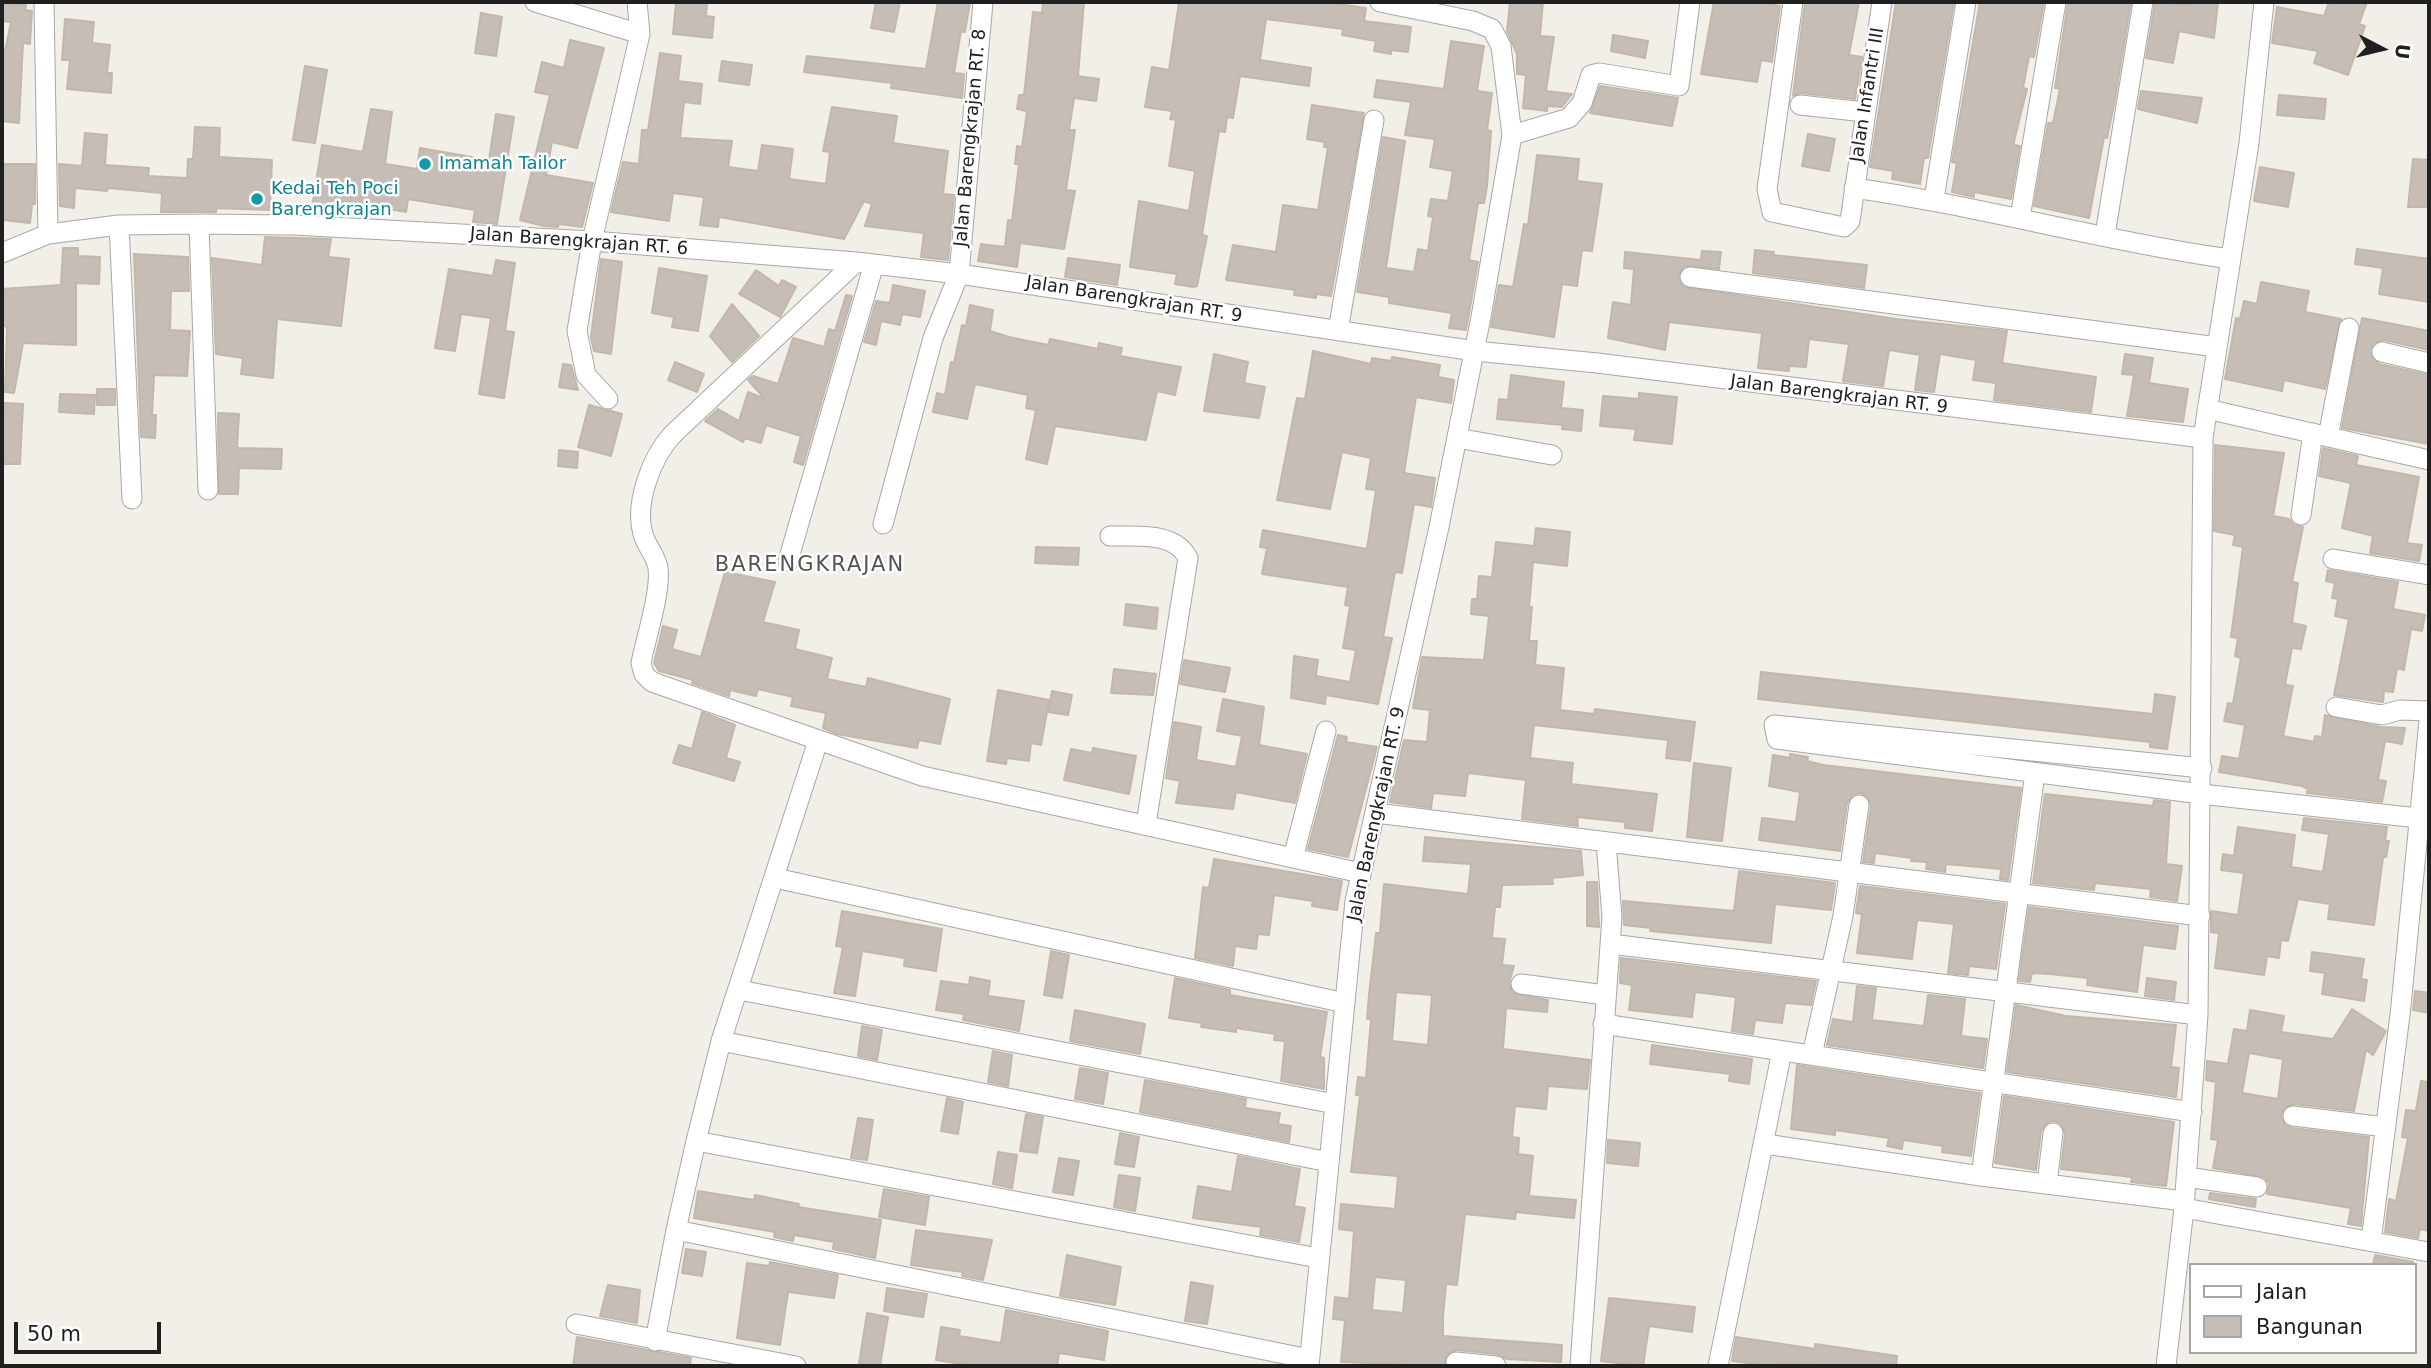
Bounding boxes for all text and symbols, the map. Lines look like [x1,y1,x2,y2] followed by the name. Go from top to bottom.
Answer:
[2347,14,2417,84] north arrow
[1847,26,1889,164] street label: Jalan Infantri III
[951,28,991,248] street label: Jalan Barengkrajan RT. 8
[2391,43,2415,61] text: U
[439,153,566,175] place label: Imamah Tailor
[417,156,433,172] marker: Imamah Tailor
[271,178,398,220] place label: Kedai Teh Poci Barengkrajan
[249,191,265,207] marker: Kedai Teh Poci Barengkrajan
[469,224,689,260] street label: Jalan Barengkrajan RT. 6
[1024,272,1244,328] street label: Jalan Barengkrajan RT. 9
[1729,371,1949,419] street label: Jalan Barengkrajan RT. 9
[716,553,904,579] district label: BARENGKRAJAN
[1344,705,1410,923] street label: Jalan Barengkrajan RT. 9
[2190,1263,2417,1354] legend
[2256,1280,2307,1304] text: Jalan
[18,1308,164,1352] scale bar
[2256,1315,2363,1339] text: Bangunan
[27,1322,81,1346] text: 50 m

